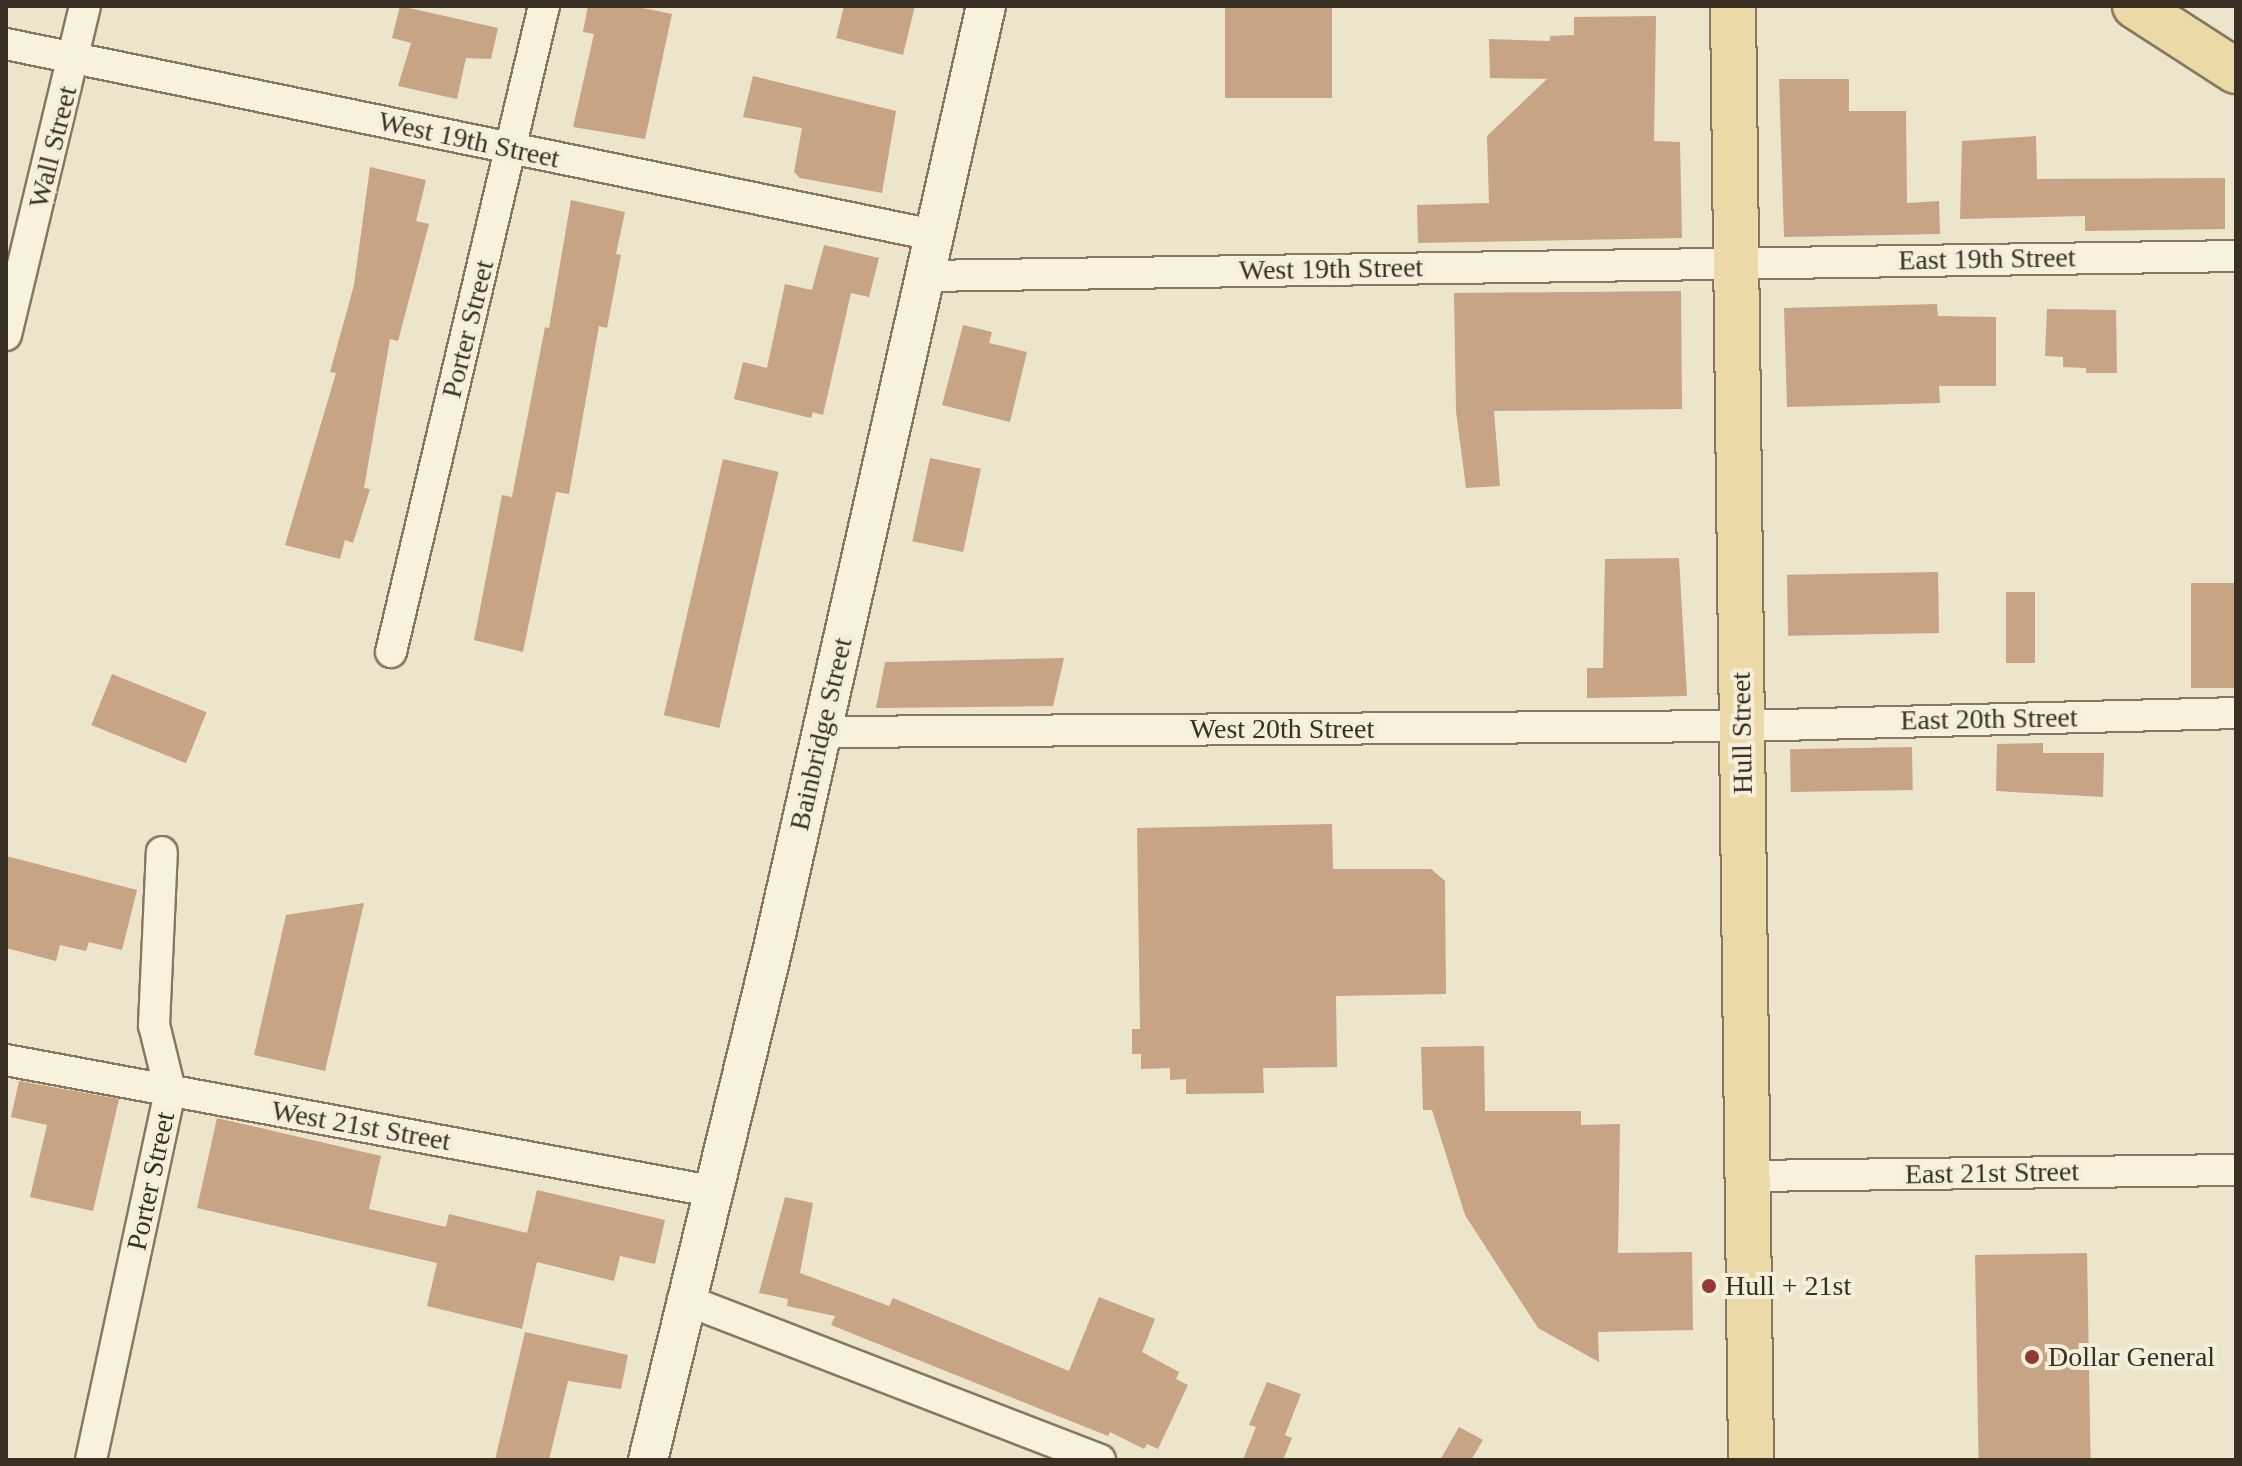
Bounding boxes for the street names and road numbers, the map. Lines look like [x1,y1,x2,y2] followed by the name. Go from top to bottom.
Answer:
[22,83,84,211] street label: Wall Street
[375,104,563,176] street label: West 19th Street
[1898,241,2076,277] street label: East 19th Street
[1239,251,1423,287] street label: West 19th Street
[435,257,501,401] street label: Porter Street
[783,634,859,834] street label: Bainbridge Street
[1724,672,1760,794] street label: Hull Street
[1900,701,2078,737] street label: East 20th Street
[1190,712,1374,746] street label: West 20th Street
[269,1094,453,1158] street label: West 21st Street
[120,1109,182,1253] street label: Porter Street
[1905,1155,2079,1191] street label: East 21st Street

